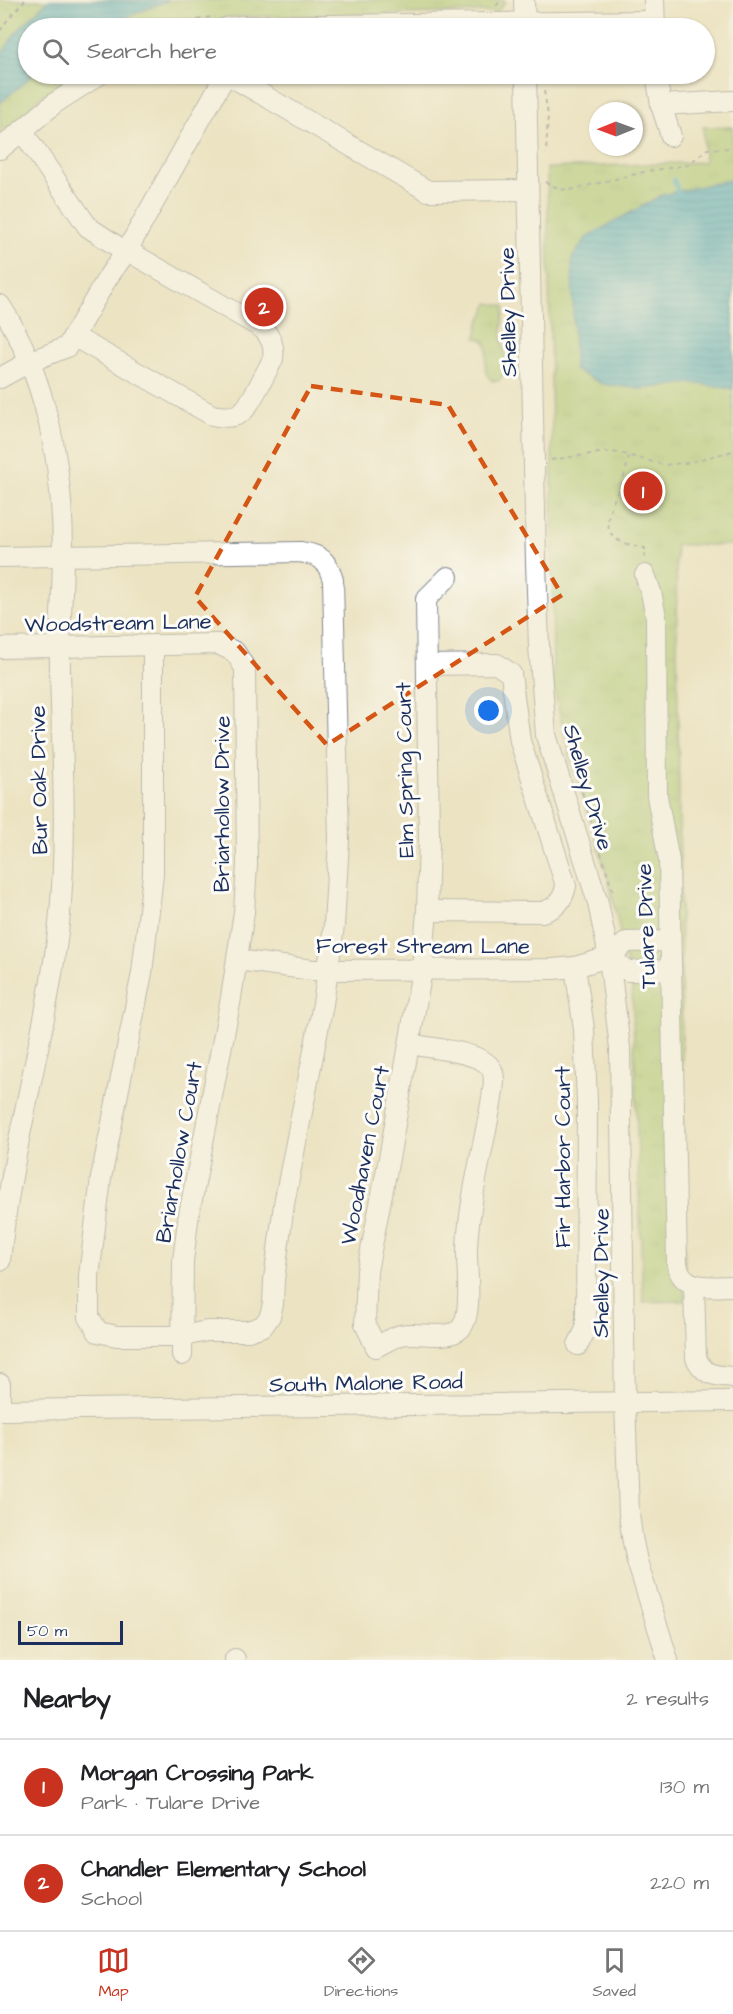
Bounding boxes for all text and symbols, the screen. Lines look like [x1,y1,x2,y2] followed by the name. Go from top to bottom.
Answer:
[18,18,715,84] search box
[39,35,72,68] icon: search
[87,36,217,67] text: Search here
[589,102,643,156] north arrow
[492,247,526,377] street label: Shelley Drive
[244,284,284,330] pin: 2
[624,468,662,514] pin: 1
[24,606,212,641] street label: Woodstream Lane
[388,682,424,858] street label: Elm Spring Court
[474,696,503,725] your location
[23,705,56,855] street label: Bur Oak Drive
[207,716,238,892] street label: Briarhollow Drive
[554,721,620,854] street label: Shelley Drive
[629,863,664,989] street label: Tulare Drive
[316,931,530,962] street label: Forest Stream Lane
[148,1059,211,1245] street label: Briarhollow Court
[333,1063,398,1248] street label: Woodhaven Court
[548,1066,579,1248] street label: Fir Harbor Court
[586,1208,618,1338] street label: Shelley Drive
[269,1366,463,1401] street label: South Malone Road
[18,1618,123,1646] scale bar
[27,1620,67,1642] text: 50 m
[24,1681,111,1717] text: Nearby
[626,1685,709,1713] text: 2 results
[81,1758,314,1789] text: Morgan Crossing Park
[42,1773,45,1801] text: 1
[660,1773,709,1801] text: 130 m
[81,1789,260,1817] text: Park · Tulare Drive
[81,1854,366,1885] text: Chandler Elementary School
[38,1869,49,1897] text: 2
[650,1869,709,1897] text: 220 m
[81,1885,142,1913] text: School
[97,1944,130,2002] tab: Map
[324,1944,398,2002] tab: Directions
[592,1944,636,2002] tab: Saved

